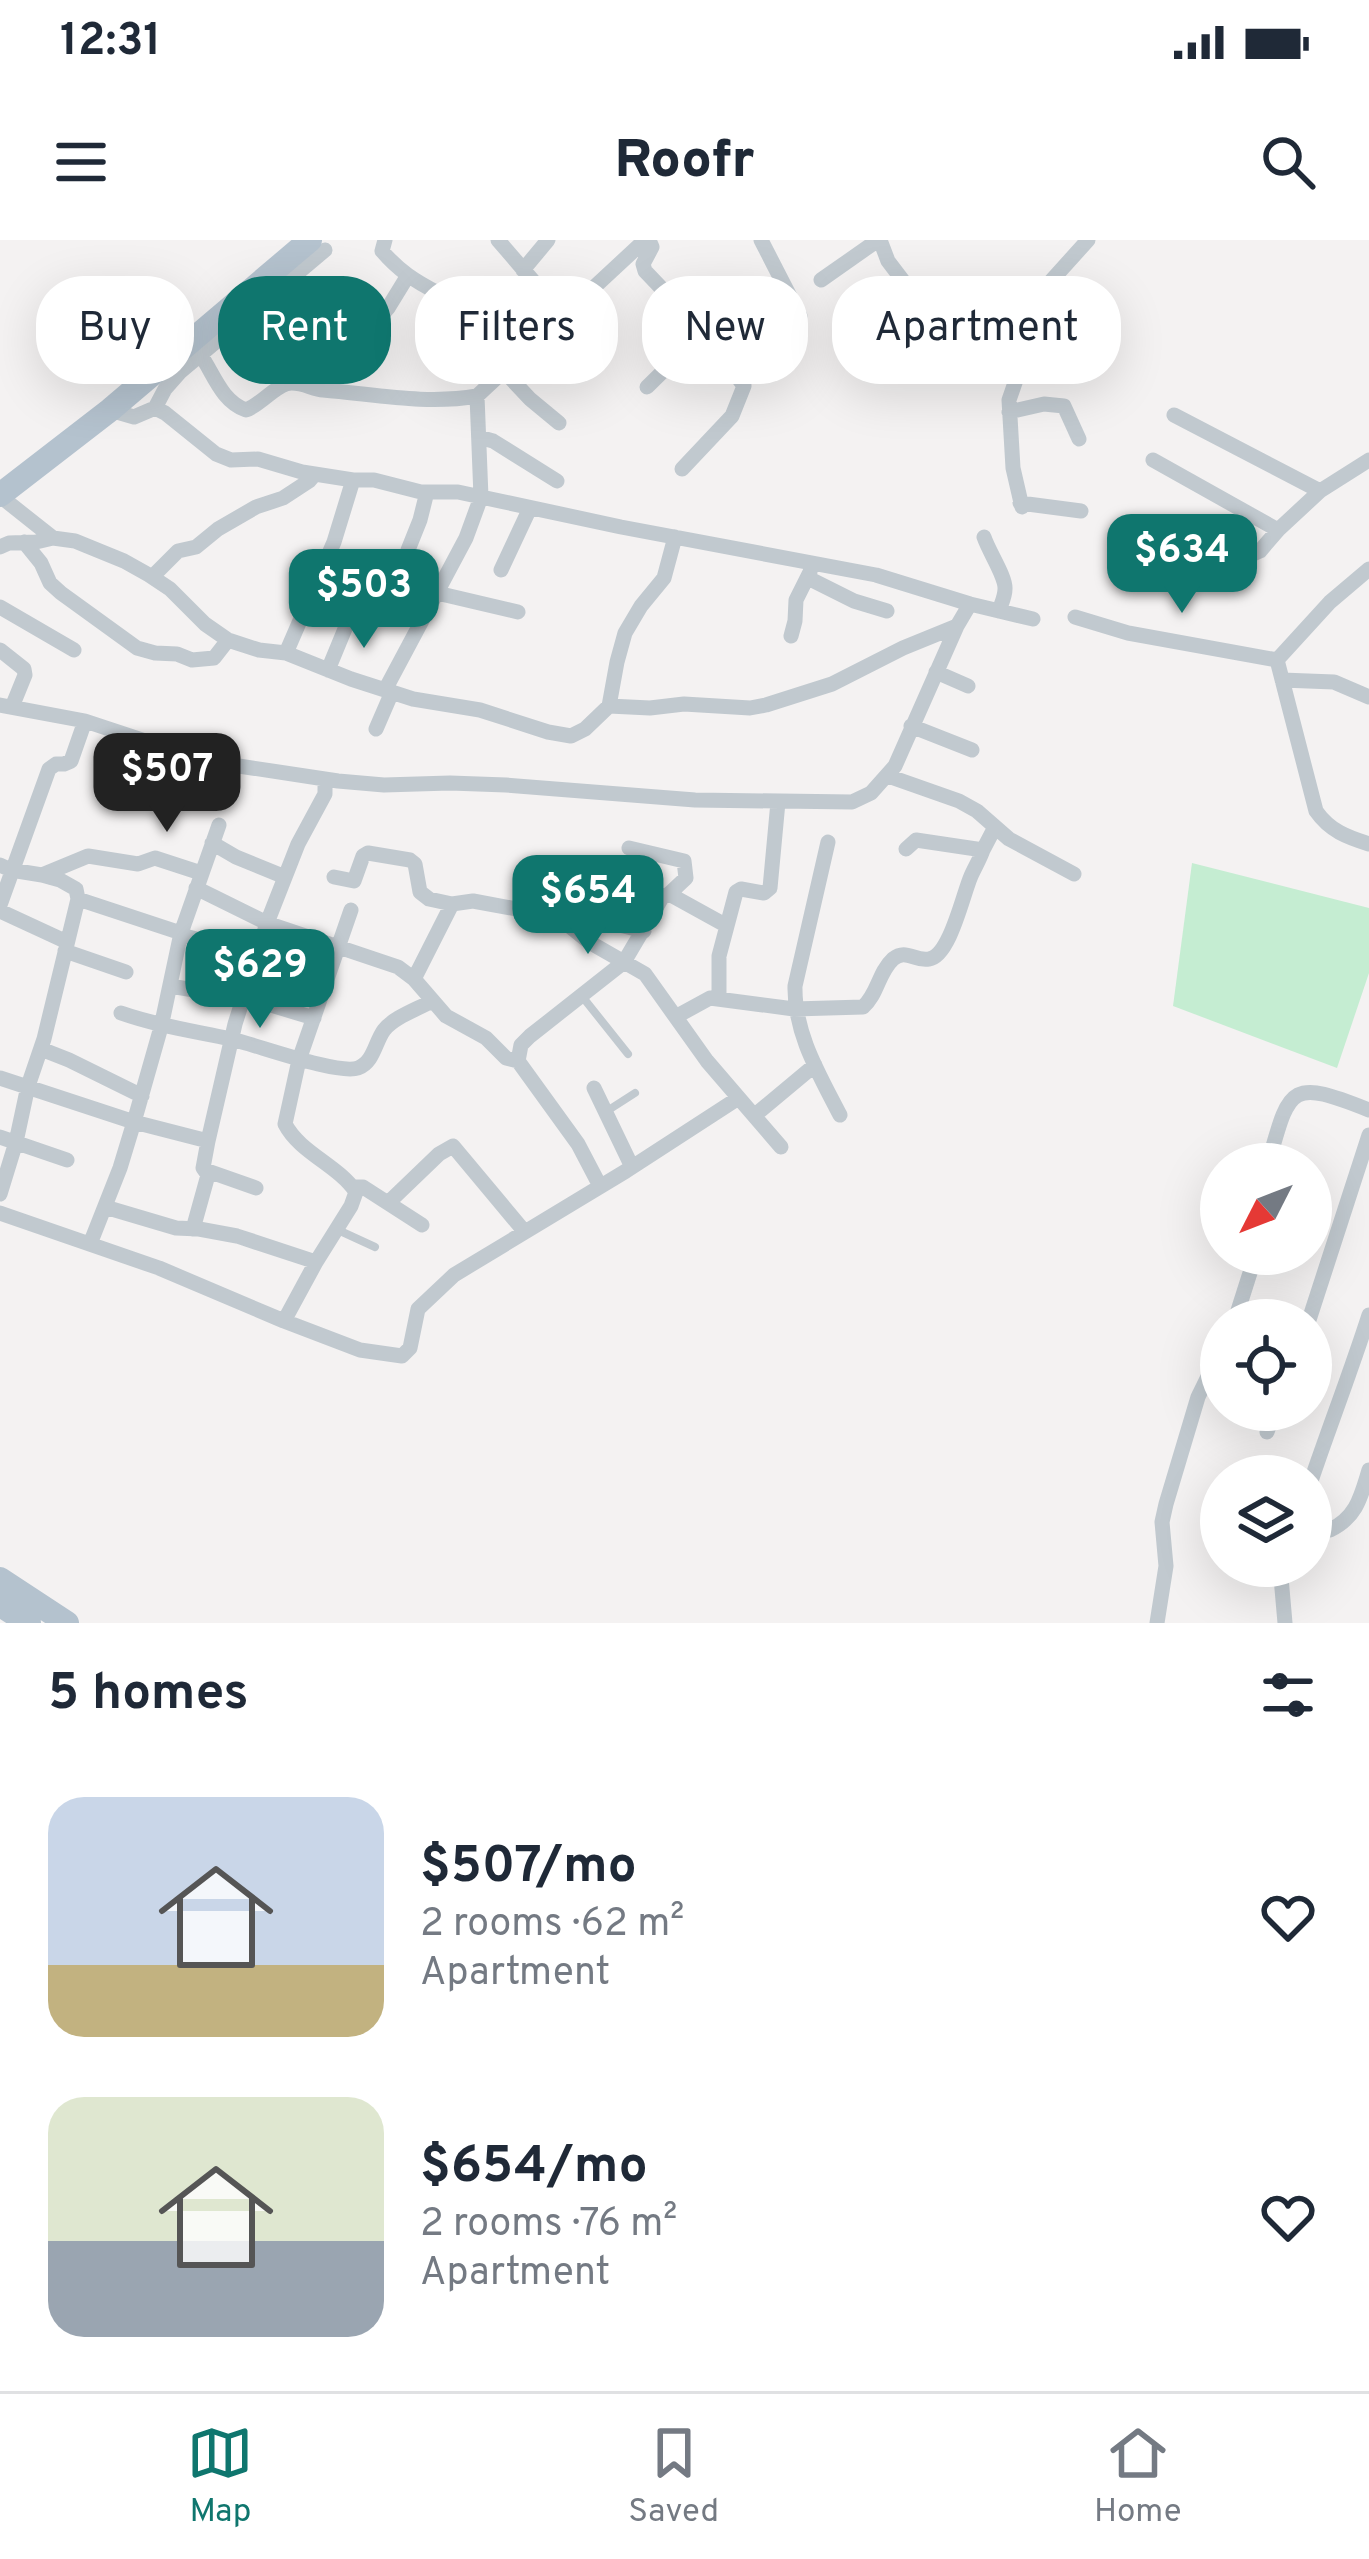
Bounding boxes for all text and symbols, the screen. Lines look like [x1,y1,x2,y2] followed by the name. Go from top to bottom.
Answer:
[60,14,161,71] text: 12:31
[614,128,755,197] text: Roofr
[48,129,114,195] icon: menu
[1255,129,1321,195] icon: search
[36,276,194,384] chip: Buy
[218,276,391,384] chip: Rent
[415,276,618,384] chip: Filters
[642,276,808,384] chip: New
[832,276,1121,384] chip: Apartment
[1111,514,1253,616] pin: $634
[1134,528,1230,577] text: $634
[293,549,435,651] pin: $503
[316,563,412,612] text: $503
[96,733,238,835] pin: $507
[120,747,214,796] text: $507
[517,855,659,957] pin: $654
[539,869,637,918] text: $654
[189,929,331,1031] pin: $629
[212,943,308,992] text: $629
[1200,1143,1332,1275] north arrow
[1200,1143,1332,1587] map controls
[1200,1299,1332,1431] button: locate
[1200,1455,1332,1587] button: layers
[1255,1662,1321,1728] icon: filters
[48,1663,249,1728] text: 5 homes
[420,1836,637,1901] text: $507/mo
[144,1845,288,1989] icon: home
[1255,1884,1321,1950] icon: heart
[420,1901,684,1950] text: 2 rooms · 62 m²
[420,1950,610,1999] text: Apartment
[420,2136,648,2201] text: $654/mo
[144,2145,288,2289] icon: home
[1255,2184,1321,2250] icon: heart
[420,2201,677,2250] text: 2 rooms · 76 m²
[420,2250,610,2299] text: Apartment
[187,2420,253,2534] tab: Map
[628,2420,719,2534] tab: Saved
[1094,2420,1182,2534] tab: Home

